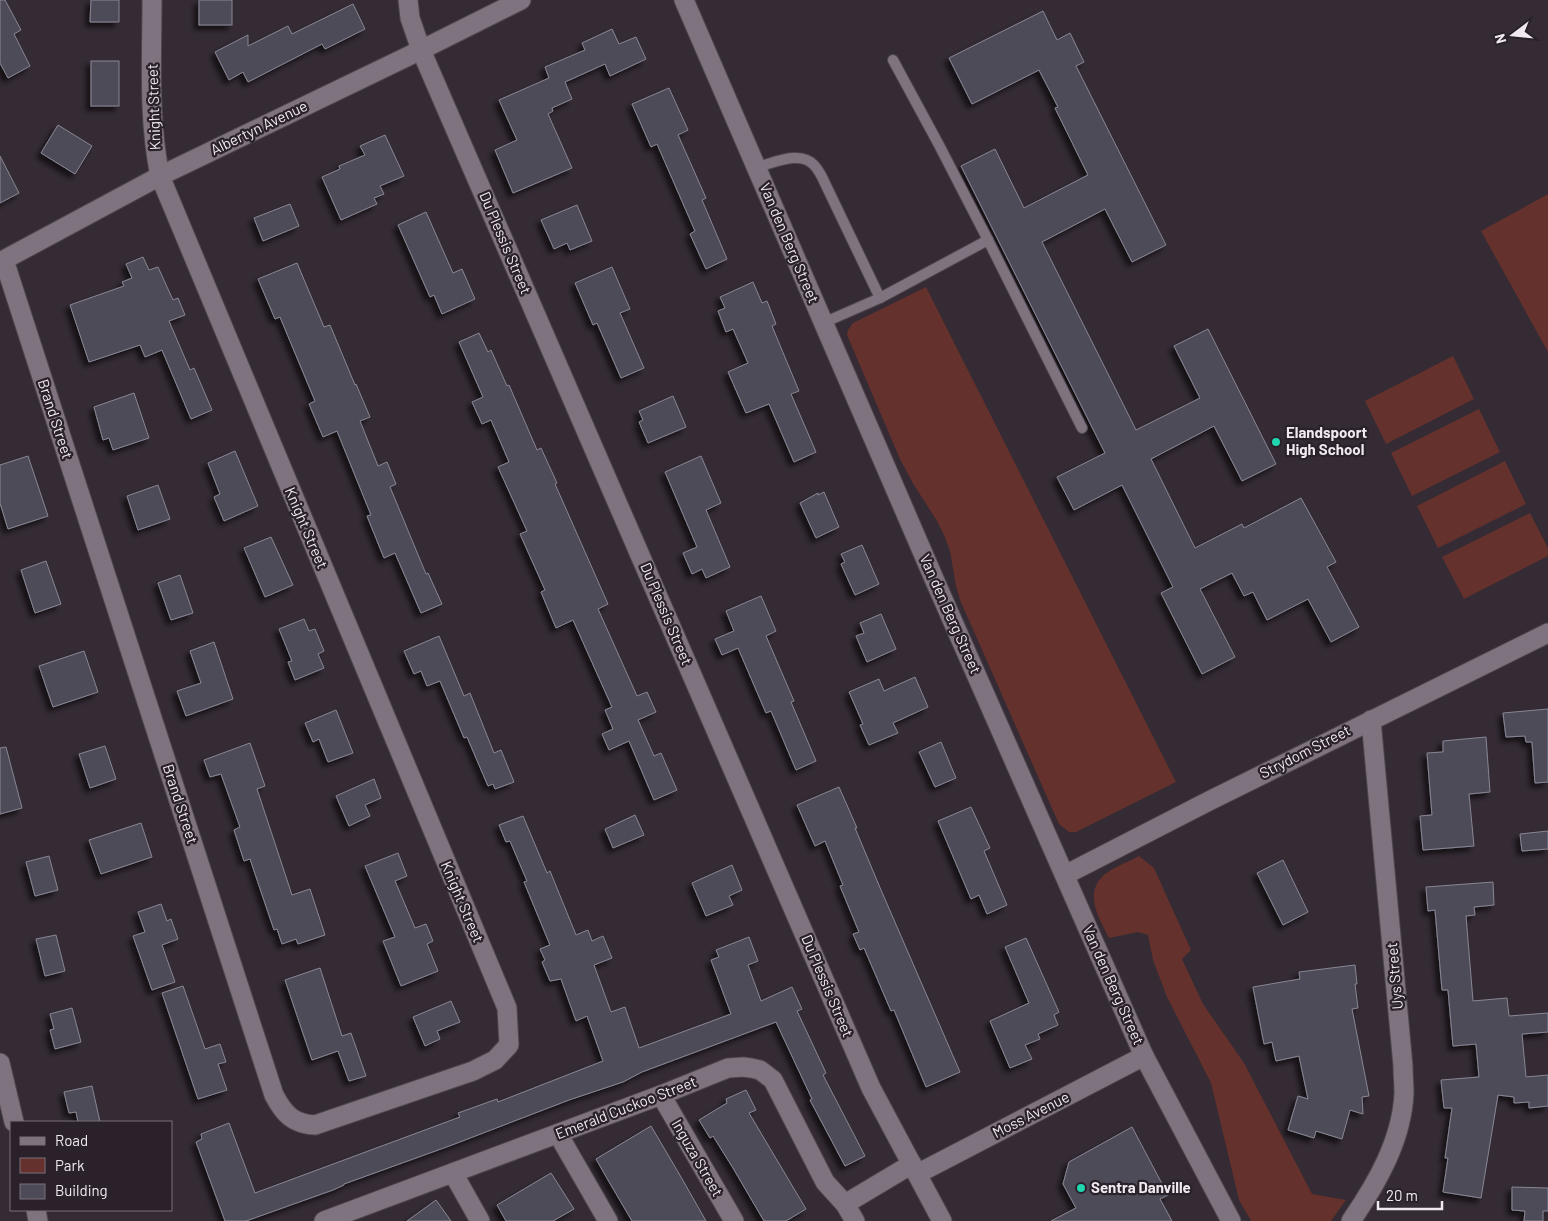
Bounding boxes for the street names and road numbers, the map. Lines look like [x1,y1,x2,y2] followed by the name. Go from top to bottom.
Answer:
[142,63,164,151] street label: Knight Street
[207,96,310,158] street label: Albertyn Avenue
[756,180,823,305] street label: Van den Berg Street
[476,189,536,297] street label: Du Plessis Street
[35,377,77,461] street label: Brand Street
[282,484,332,571] street label: Knight Street
[916,551,985,676] street label: Van den Berg Street
[637,560,697,668] street label: Du Plessis Street
[1256,721,1353,782] street label: Strydom Street
[160,762,202,846] street label: Brand Street
[438,858,488,945] street label: Knight Street
[1079,922,1148,1047] street label: Van den Berg Street
[798,932,858,1040] street label: Du Plessis Street
[1382,942,1406,1010] street label: Uys Street
[553,1072,699,1142] street label: Emerald Cuckoo Street
[989,1087,1072,1141] street label: Moss Avenue
[668,1116,727,1199] street label: Inguza Street

